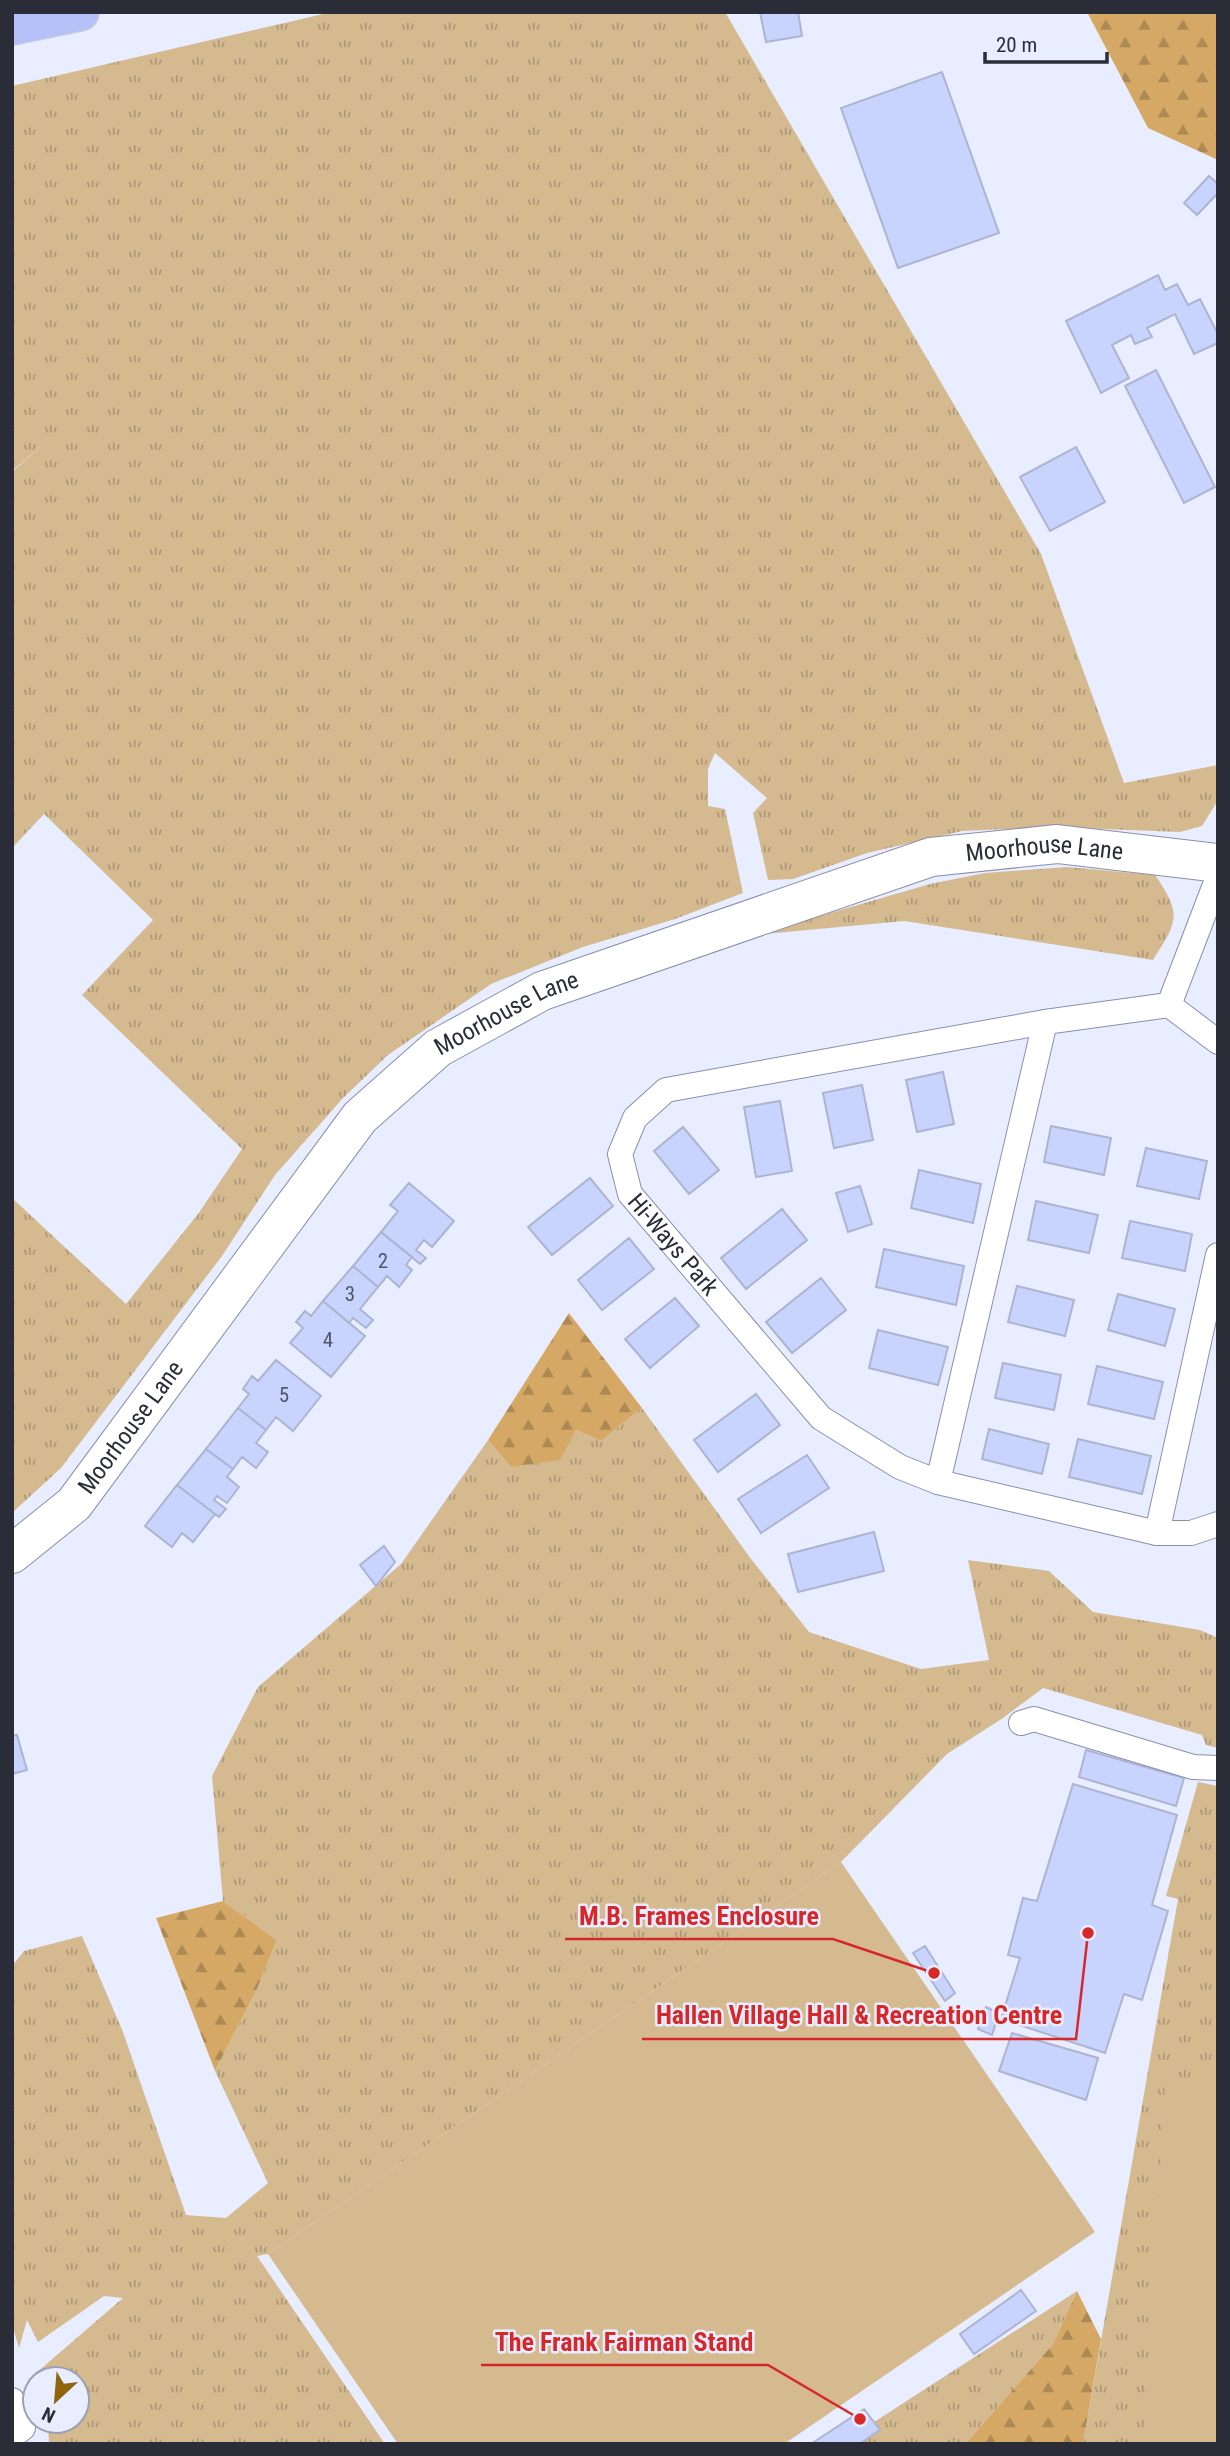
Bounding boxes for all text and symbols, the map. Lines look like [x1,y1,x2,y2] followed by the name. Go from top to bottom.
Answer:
[985,21,1108,65] scale bar
[996,33,1037,57] text: 20 m
[964,830,1125,867] street label: Moorhouse Lane
[429,966,582,1061] street label: Moorhouse Lane
[622,1188,724,1301] street label: Hi-Ways Park
[378,1249,388,1273] house number: 2
[345,1282,355,1306] house number: 3
[323,1328,333,1352] house number: 4
[72,1355,189,1499] street label: Moorhouse Lane
[279,1383,289,1407] house number: 5
[565,1892,833,1939] callout: M.B. Frames Enclosure
[579,1901,819,1931] text: M.B. Frames Enclosure
[642,1992,1076,2039] callout: Hallen Village Hall & Recreation Centre
[656,2000,1062,2030] text: Hallen Village Hall & Recreation Centre
[481,2318,768,2365] callout: The Frank Fairman Stand
[495,2327,753,2357] text: The Frank Fairman Stand
[21,2365,91,2435] north arrow
[38,2402,59,2428] text: N

